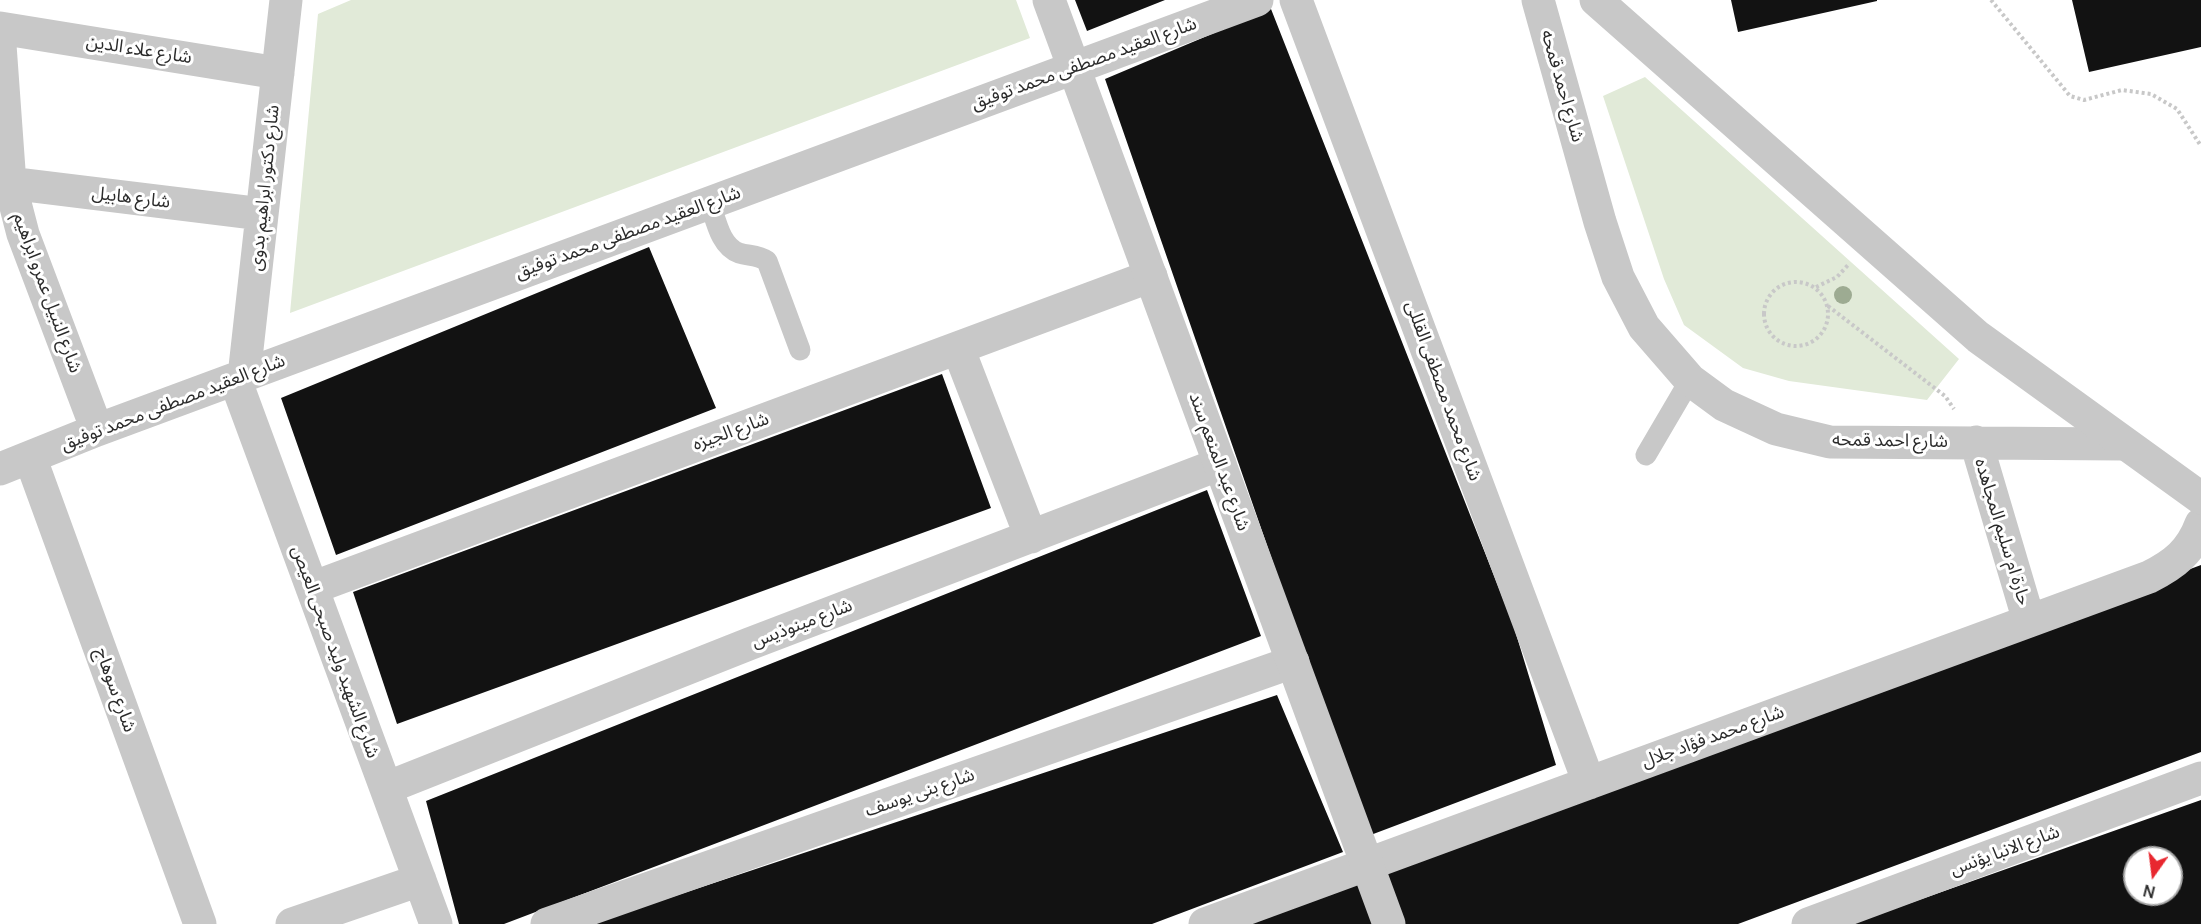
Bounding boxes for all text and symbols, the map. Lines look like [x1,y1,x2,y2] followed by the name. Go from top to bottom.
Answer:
[968,13,1200,115] street label: شارع العقيد مصطفى محمد توفيق
[1536,27,1588,145] street label: شارع احمد قمحه
[85,31,193,69] street label: شارع علاء الدين
[246,104,284,272] street label: شارع دكتور ابراهيم بدوى
[91,182,171,214] street label: شارع هابيل
[512,182,744,284] street label: شارع العقيد مصطفى محمد توفيق
[8,210,86,376] street label: شارع النبيل عمرو ابراهيم
[1400,298,1486,484] street label: شارع محمد مصطفى القللى
[58,350,288,456] street label: شارع العقيد مصطفى محمد توفيق
[1184,390,1254,534] street label: شارع عبد المنعم سند
[690,408,772,456] street label: شارع الجيزه
[1832,429,1948,453] street label: شارع احمد قمحه
[1969,456,2035,608] street label: حارة ام سليم المجاهده
[286,543,384,761] street label: شارع الشهيد وليد صبحى العيص
[748,595,856,653] street label: شارع مينوذيس
[90,645,140,735] street label: شارع سوهاج
[1639,701,1787,773] street label: شارع محمد فؤاد جلال
[862,764,978,822] street label: شارع بنى يوسف
[1947,821,2063,881] street label: شارع الانبا يؤنس
[2123,846,2183,906] north arrow
[2141,879,2157,904] text: N

